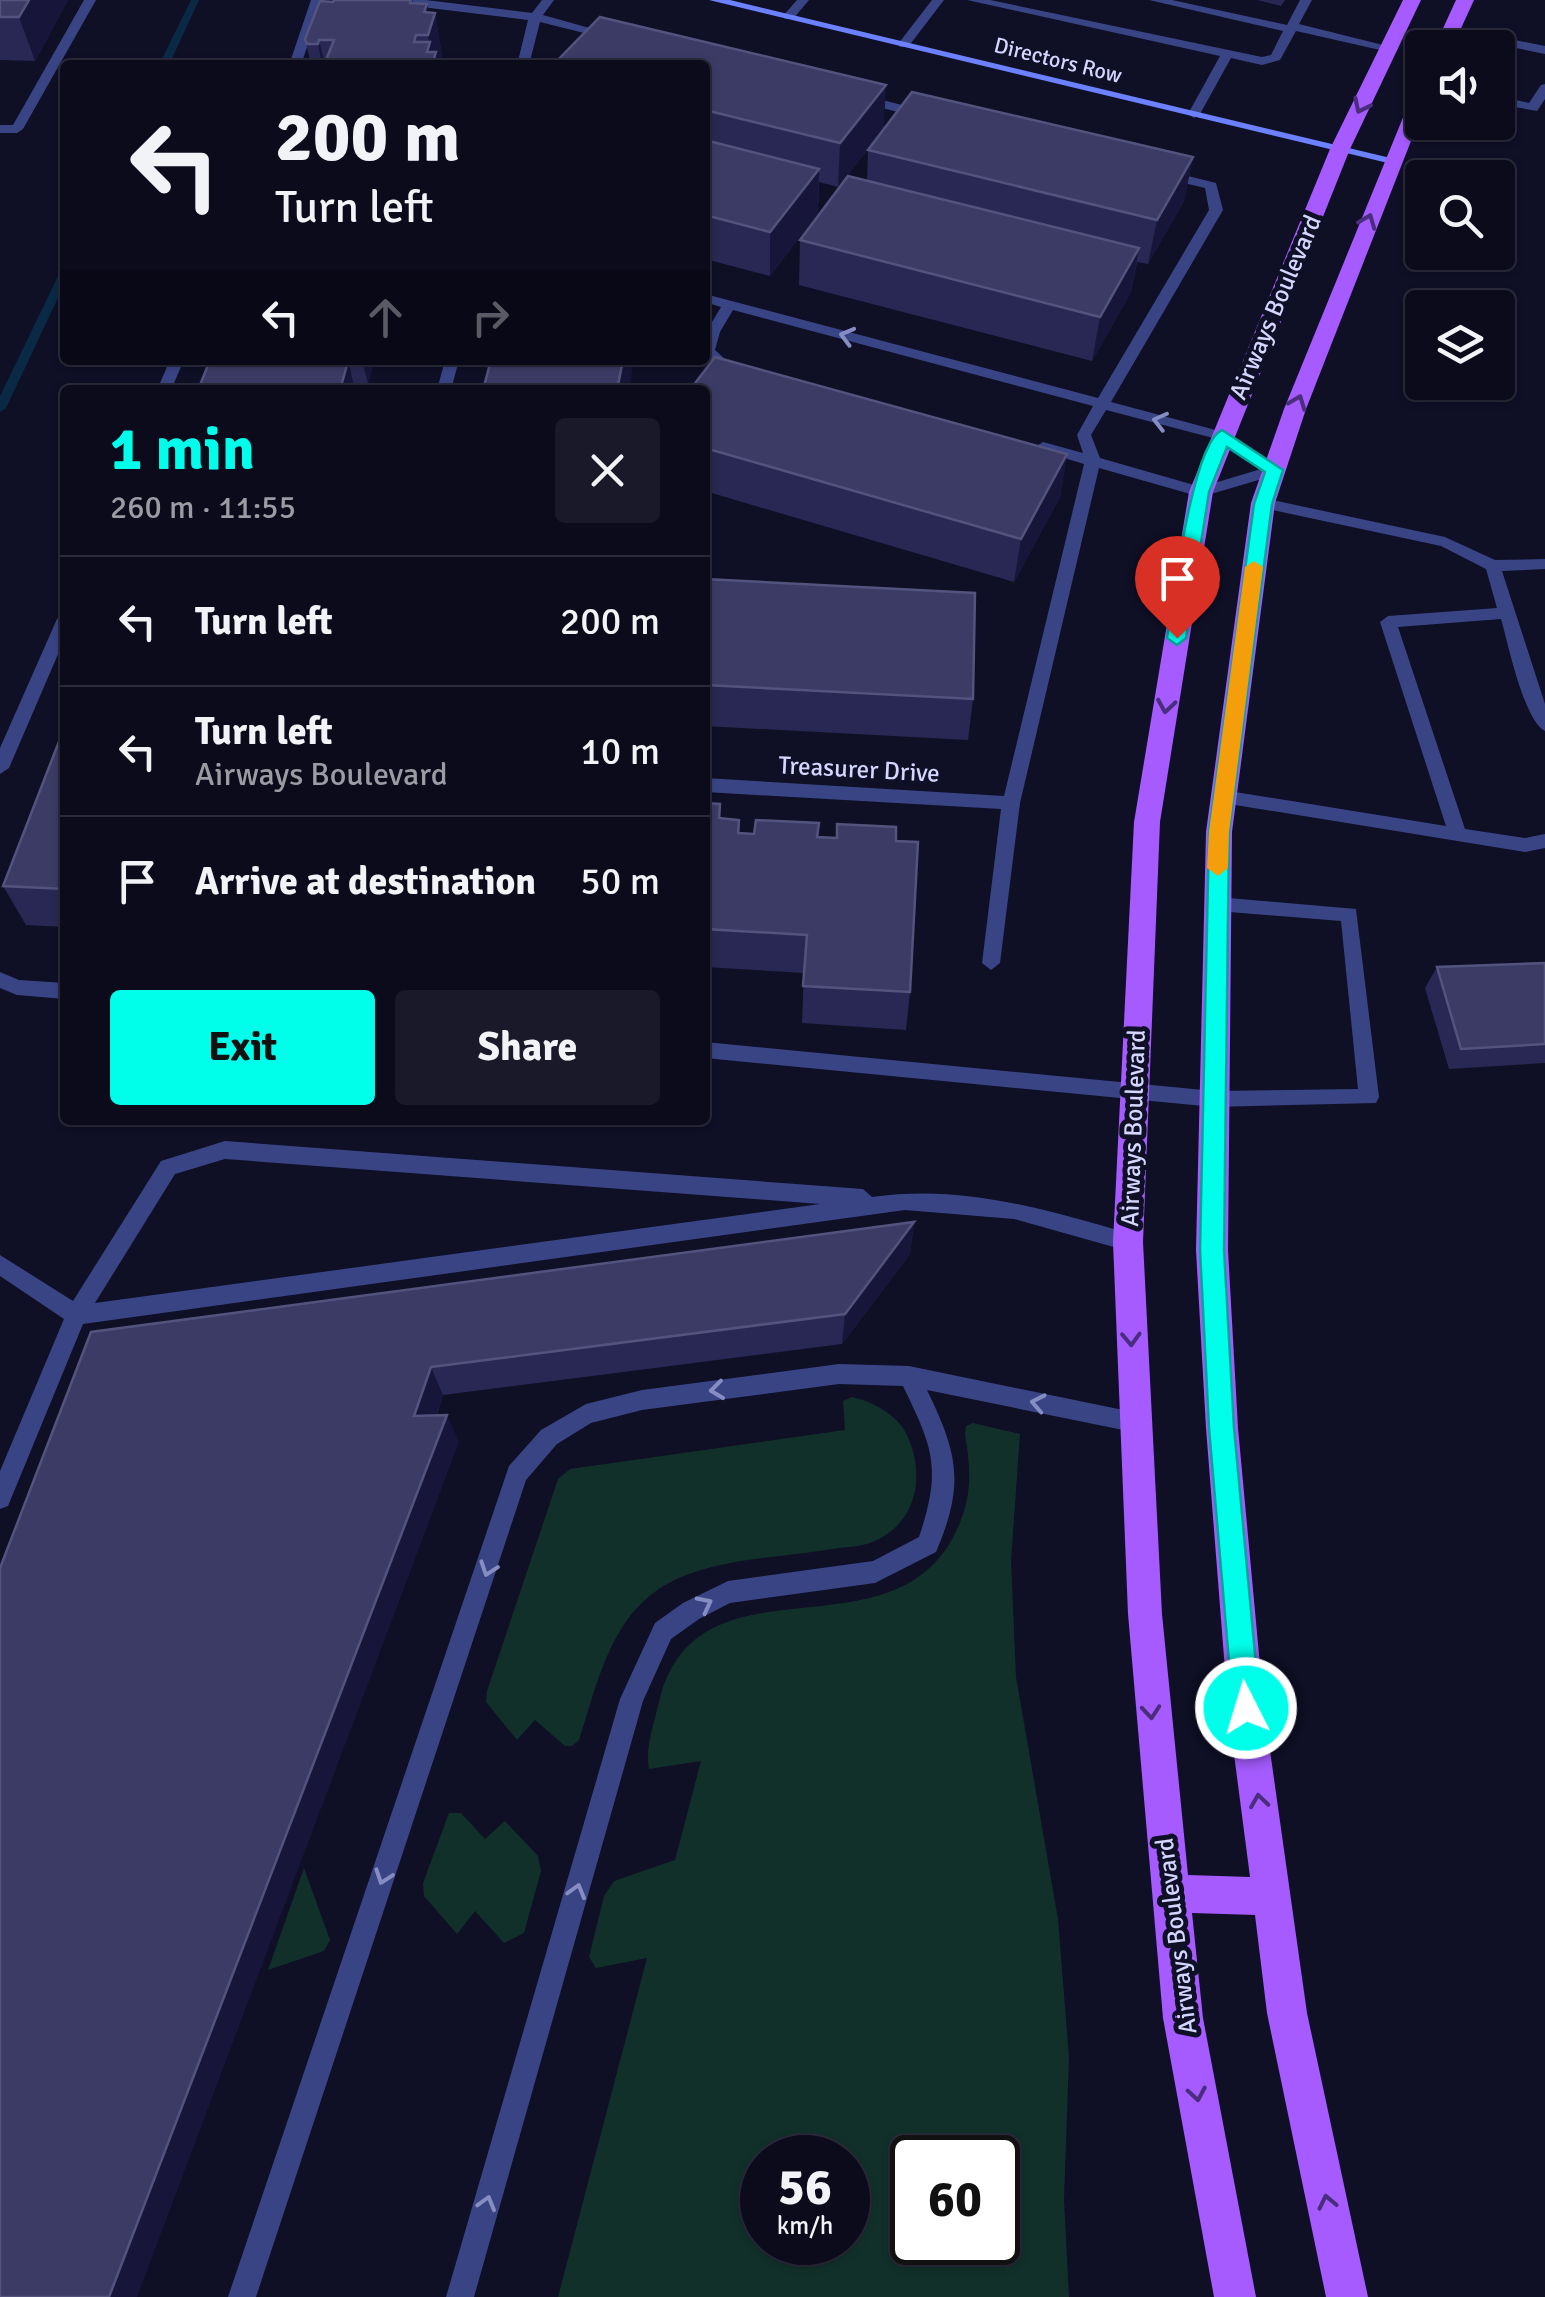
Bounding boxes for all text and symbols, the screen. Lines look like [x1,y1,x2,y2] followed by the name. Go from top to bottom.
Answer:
[1405,30,1515,400] map controls
[1405,30,1515,140] button: sound
[991,31,1125,89] street label: Directors Row
[275,94,460,180] text: 200 m
[1353,96,1373,114] one-way arrow
[110,100,240,230] icon: left
[1405,160,1515,270] button: search
[275,180,434,235] text: Turn left
[1222,210,1328,404] street label: Airways Boulevard
[1357,214,1377,231] one-way arrow
[253,290,308,345] icon: left
[358,290,413,345] icon: ahead
[463,290,518,345] icon: right
[1405,290,1515,400] button: layers
[839,327,856,348] one-way arrow
[1286,394,1307,411] one-way arrow
[1152,412,1169,433] one-way arrow
[110,413,255,487] text: 1 min
[555,418,660,523] button: close
[110,488,296,527] text: 260 m · 11:55
[1135,536,1220,639] pin
[1150,551,1205,606] icon: arrive
[110,594,165,649] icon: left
[195,598,333,645] text: Turn left
[560,598,660,645] text: 200 m
[1156,698,1177,715] one-way arrow
[195,708,333,755] text: Turn left
[110,724,165,779] icon: left
[580,728,660,775] text: 10 m
[778,749,940,789] street label: Treasurer Drive
[195,755,448,794] text: Airways Boulevard
[110,854,165,909] icon: arrive
[195,858,536,905] text: Arrive at destination
[580,858,660,905] text: 50 m
[110,990,375,1105] button: Exit
[395,990,660,1105] button: Share
[1114,1029,1152,1227] street label: Airways Boulevard
[1120,1332,1141,1348] one-way arrow
[708,1379,724,1400] one-way arrow
[1030,1393,1046,1414] one-way arrow
[479,1560,500,1577] one-way arrow
[695,1597,713,1616] one-way arrow
[1194,1656,1298,1760] position arrow
[1140,1704,1162,1720] one-way arrow
[1249,1792,1270,1808] one-way arrow
[1149,1836,1203,2036] street label: Airways Boulevard
[375,1868,395,1885] one-way arrow
[565,1883,586,1900] one-way arrow
[1186,2085,1207,2102] one-way arrow
[890,2135,1020,2265] speed limit sign: 60
[778,2157,832,2219] text: 56
[1318,2193,1339,2210] one-way arrow
[475,2195,496,2212] one-way arrow
[777,2210,833,2241] text: km/h

